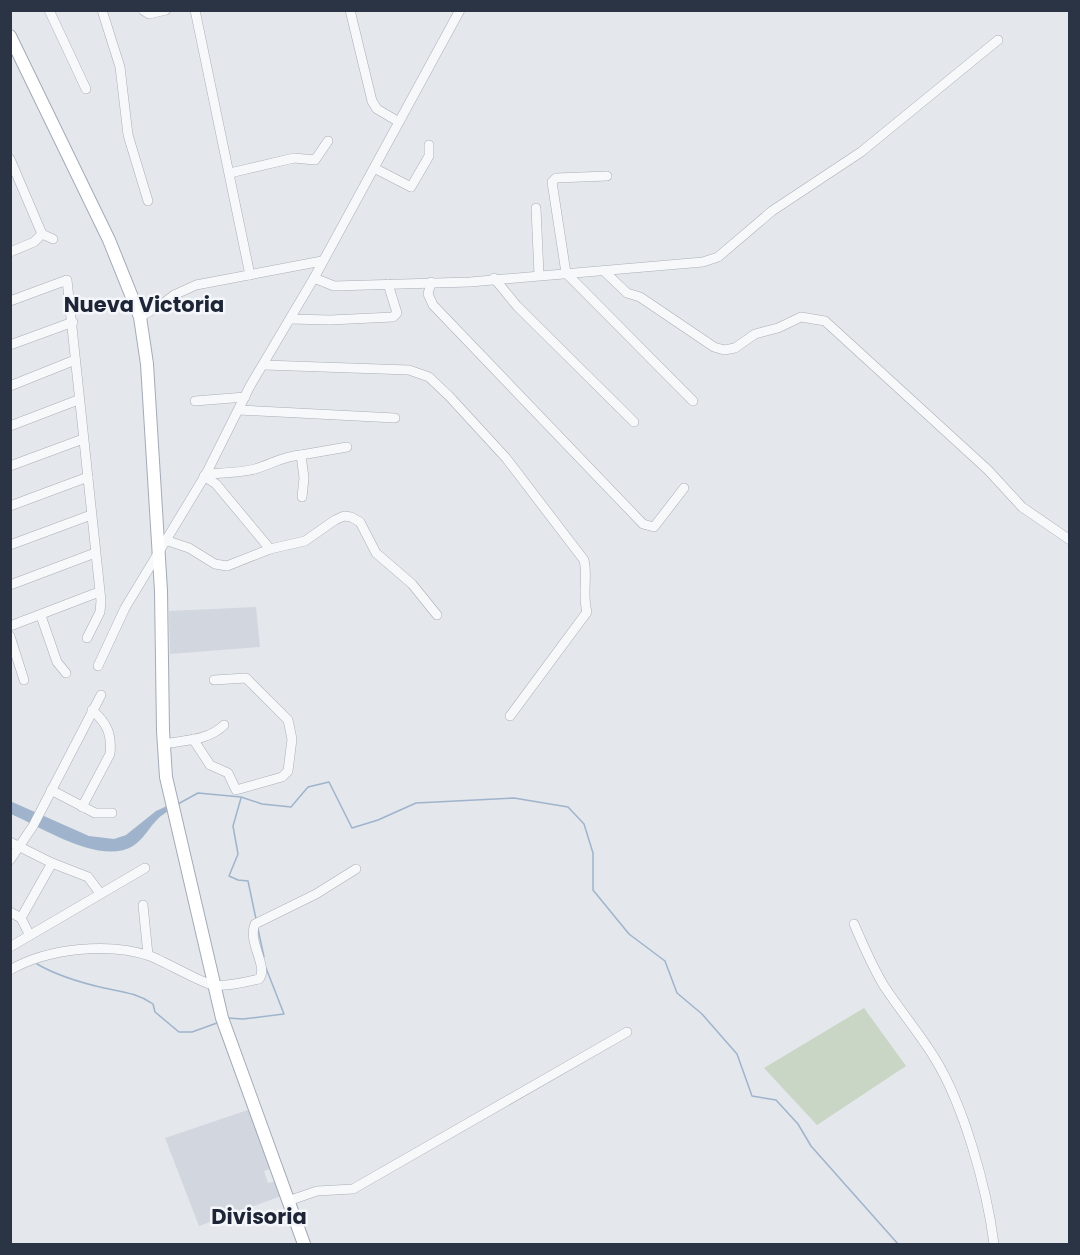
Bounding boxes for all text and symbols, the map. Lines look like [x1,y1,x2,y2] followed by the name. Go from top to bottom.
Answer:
[64,290,224,319] district label: Nueva Victoria
[211,1202,307,1231] district label: Divisoria

